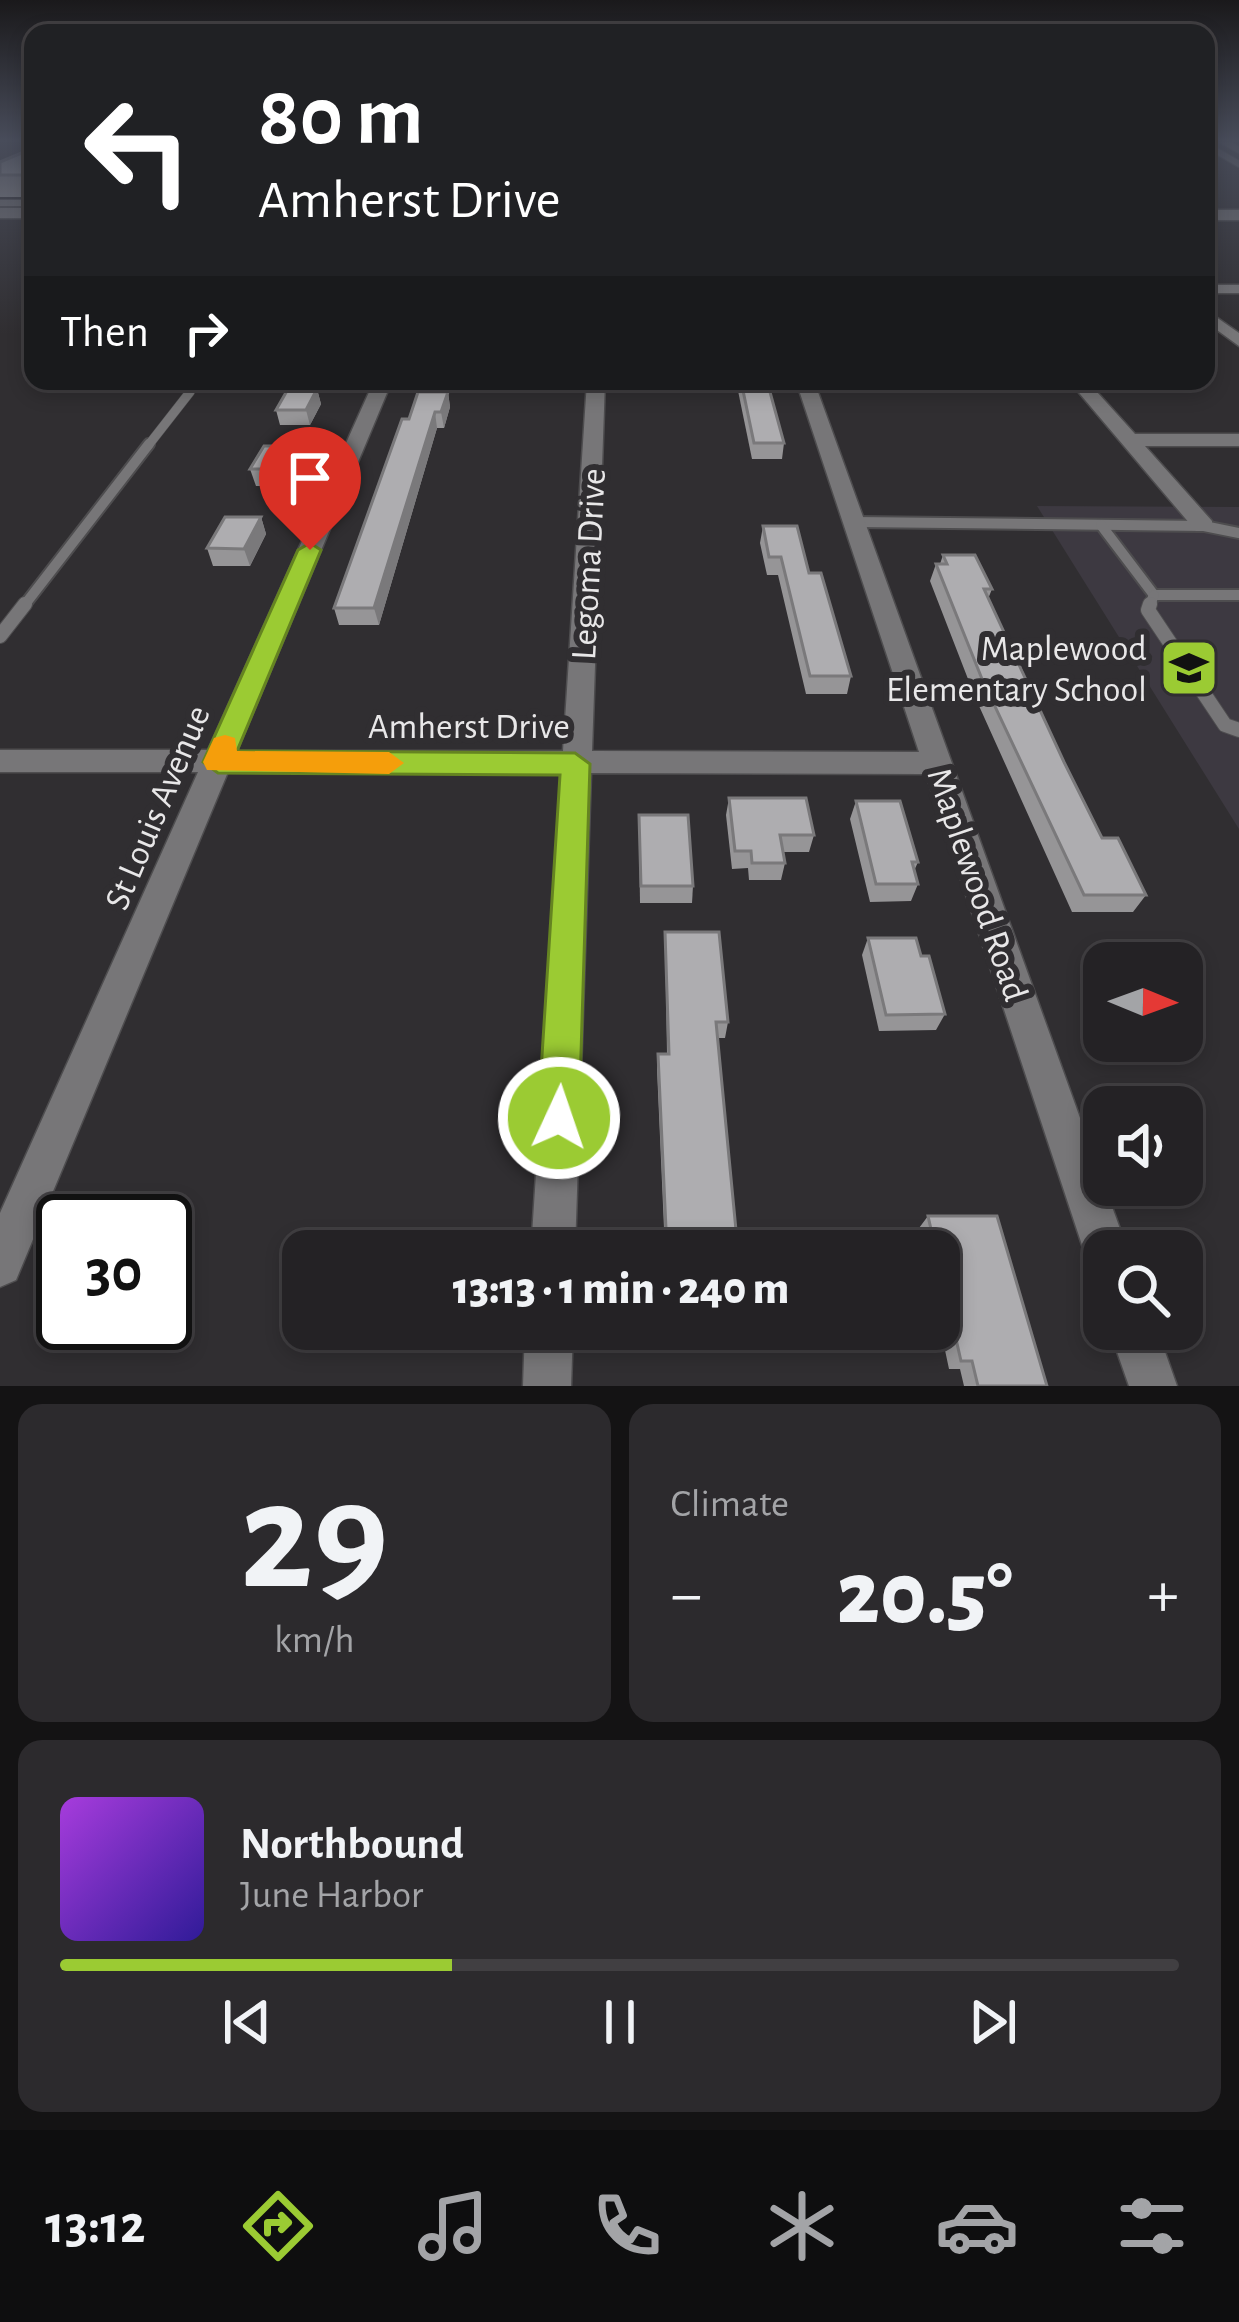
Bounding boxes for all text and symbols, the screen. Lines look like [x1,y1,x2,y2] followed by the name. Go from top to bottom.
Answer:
[60,72,216,228] icon: left
[258,76,424,160] text: 80 m
[258,174,561,228] text: Amherst Drive
[173,300,239,366] icon: right
[60,310,149,355] text: Then
[259,427,361,550] pin
[277,445,343,511] icon: arrive
[566,467,612,661] street label: Legoma Drive
[886,631,1147,708] place label: Maplewood Elementary School
[1158,637,1220,699] school or university icon: Maplewood Elementary School
[99,700,217,915] street label: St Louis Avenue
[368,709,570,745] street label: Amherst Drive
[920,764,1034,1006] street label: Maplewood Road
[1083,942,1203,1062] north arrow
[1083,942,1203,1350] map controls
[496,1055,622,1181] position arrow
[1083,1086,1203,1206] button: sound
[36,1194,192,1350] speed limit sign: 30
[1083,1230,1203,1350] button: search
[453,1267,789,1312] text: 13:13 · 1 min · 240 m
[240,1461,389,1617] text: 29
[671,1485,789,1524] text: Climate
[837,1550,1013,1640] text: 20.5°
[671,1562,702,1628] text: −
[1147,1562,1179,1628] text: +
[274,1621,354,1660] text: km/h
[240,1822,464,1867] text: Northbound
[240,1876,423,1915] text: June Harbor
[214,1989,280,2055] icon: previous
[587,1989,653,2055] icon: pause
[960,1989,1026,2055] icon: next
[236,2184,320,2268] icon: directions
[411,2184,495,2268] icon: music
[585,2184,669,2268] icon: phone
[760,2184,844,2268] icon: climate
[935,2184,1019,2268] icon: car
[1110,2184,1194,2268] icon: filters
[45,2199,145,2253] text: 13:12

